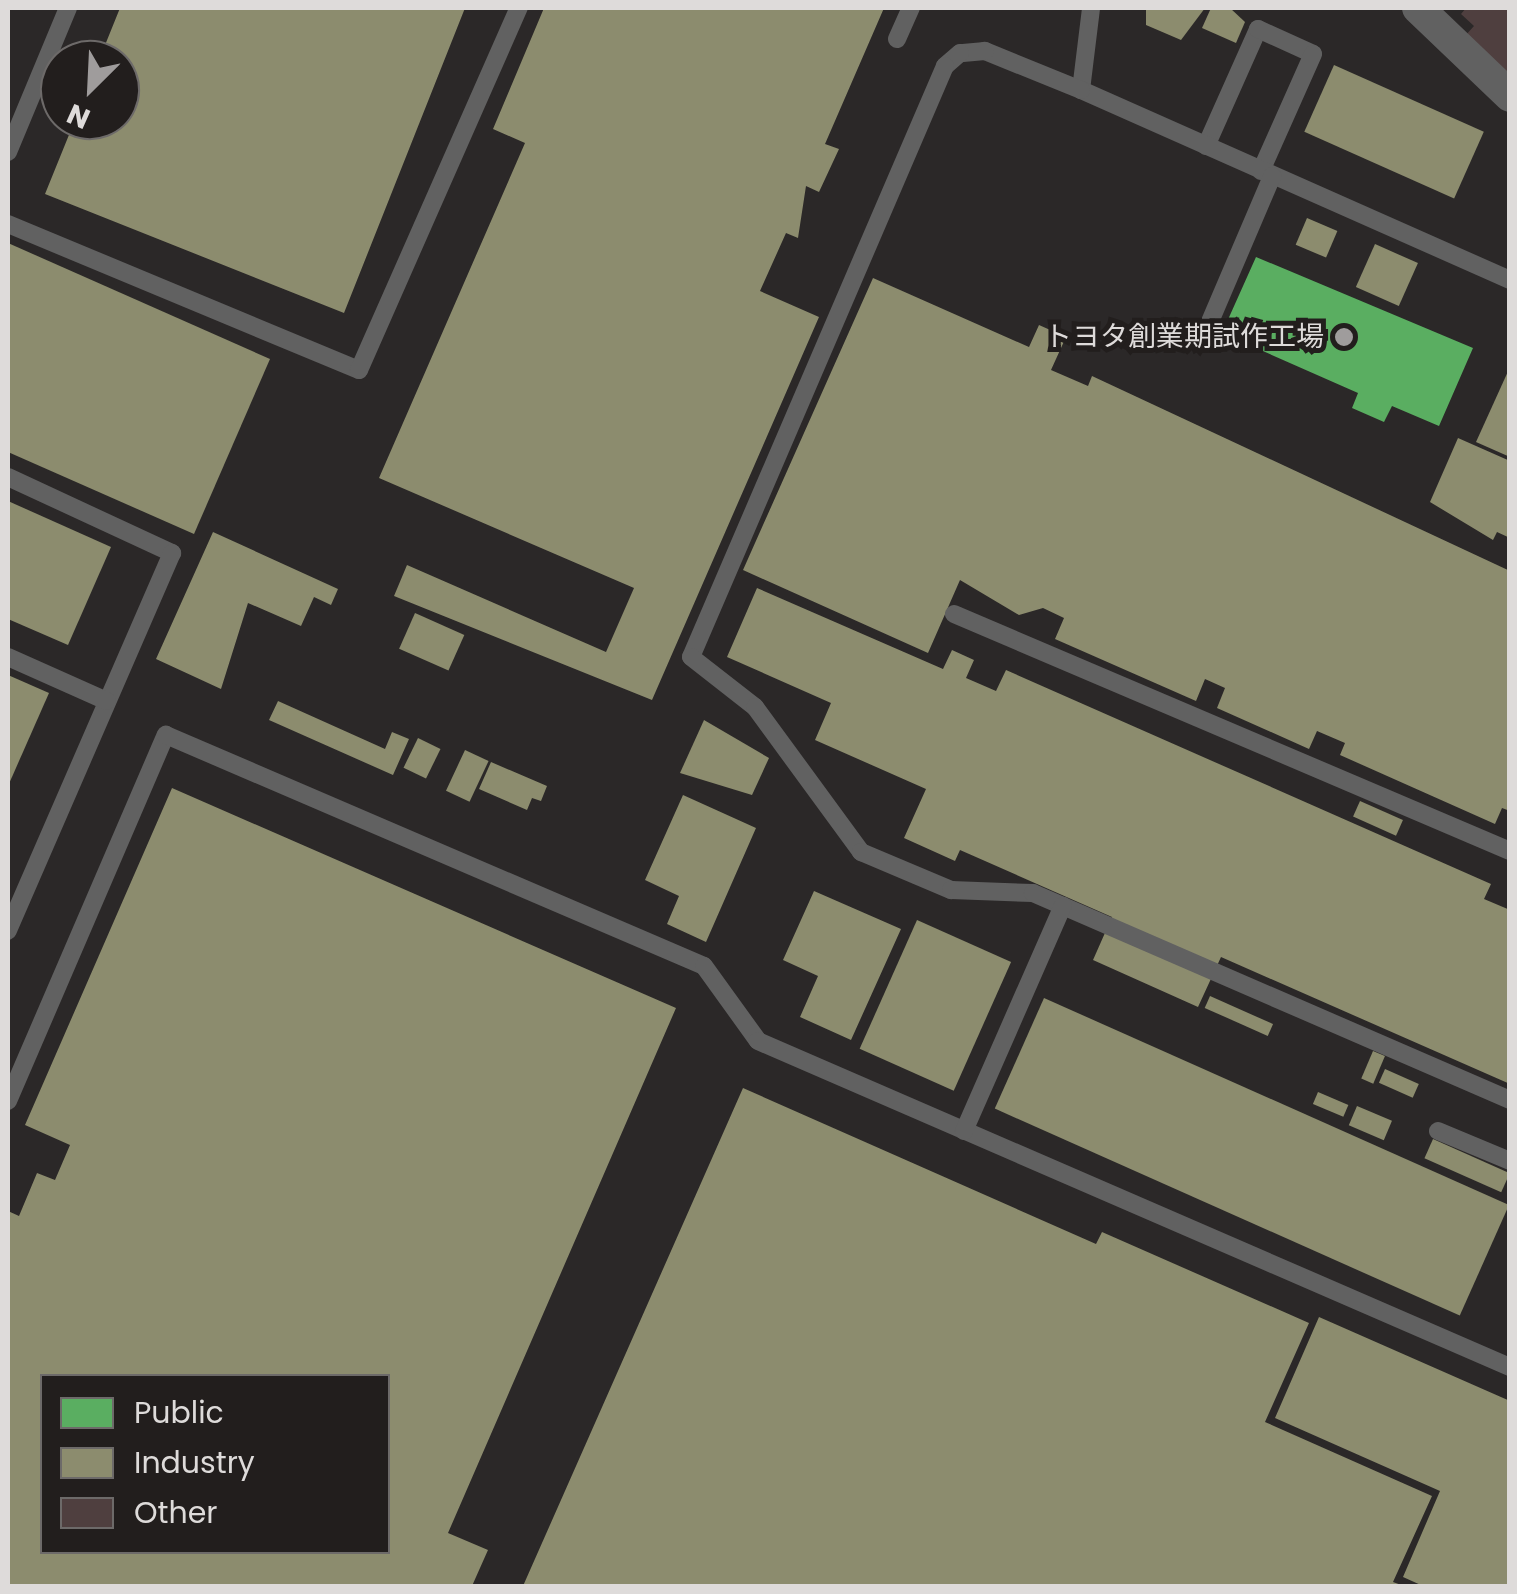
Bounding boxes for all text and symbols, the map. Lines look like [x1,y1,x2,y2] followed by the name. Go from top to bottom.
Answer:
[40,40,140,140] north arrow
[61,94,96,138] text: N
[1044,320,1324,354] place label: トヨタ創業期試作工場
[1333,326,1355,348] marker: トヨタ創業期試作工場
[40,1374,390,1554] legend
[134,1391,224,1434] text: Public
[134,1441,255,1484] text: Industry
[134,1491,218,1534] text: Other

